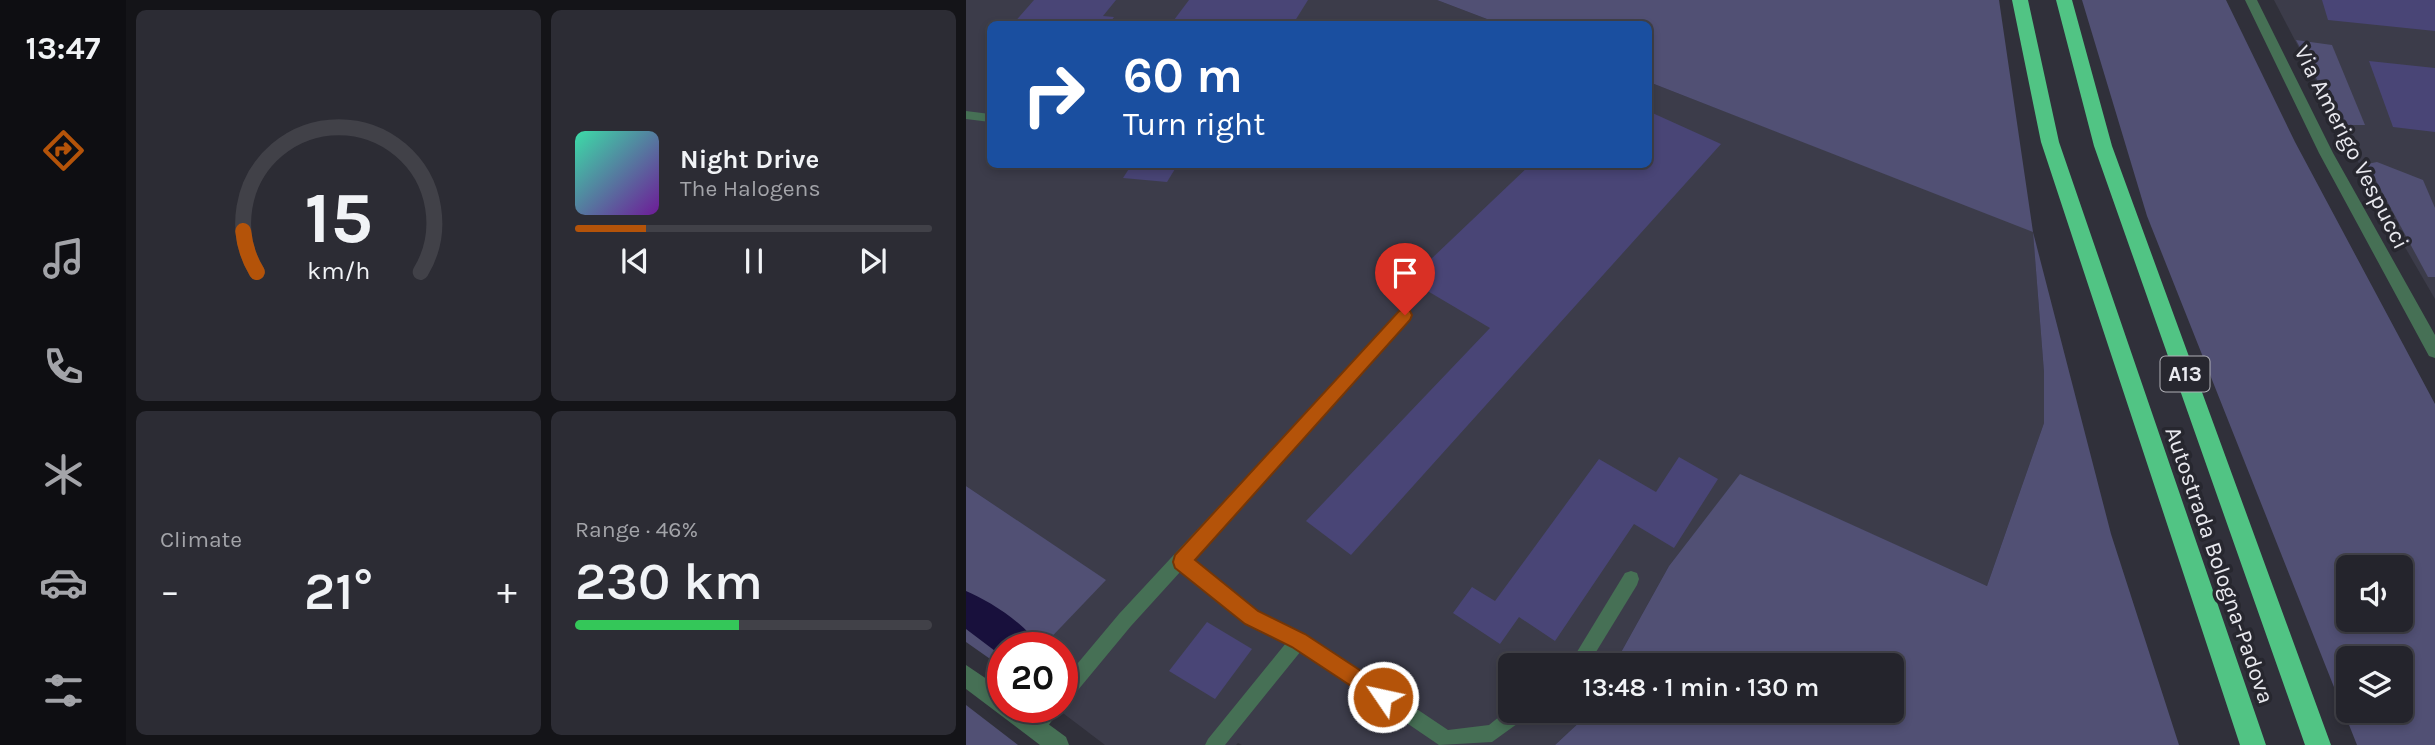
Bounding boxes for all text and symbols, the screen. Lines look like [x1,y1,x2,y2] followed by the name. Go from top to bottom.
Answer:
[26,30,100,67] text: 13:47
[2289,41,2415,253] street label: Via Amerigo Vespucci
[1123,47,1243,104] text: 60 m
[1008,49,1099,140] icon: right
[1123,106,1265,143] text: Turn right
[39,126,88,175] icon: directions
[680,144,819,175] text: Night Drive
[304,175,373,260] text: 15
[680,175,820,202] text: The Halogens
[39,234,88,283] icon: music
[616,242,654,280] icon: previous
[735,242,773,280] icon: pause
[854,242,892,280] icon: next
[1375,243,1435,315] pin
[1386,254,1424,292] icon: arrive
[307,256,370,285] text: km/h
[39,342,88,391] icon: phone
[2160,356,2210,392] road number: A13
[2159,423,2280,707] street label: Autostrada Bologna-Padova
[39,450,88,499] icon: climate
[575,516,698,543] text: Range · 46%
[160,526,242,553] text: Climate
[575,551,763,612] text: 230 km
[2336,555,2413,723] map controls
[2336,555,2413,632] button: sound
[39,558,88,607] icon: car
[304,561,373,622] text: 21°
[160,569,180,614] text: −
[497,569,517,614] text: +
[987,632,1078,723] speed limit sign: 20
[2336,646,2413,723] button: layers
[1346,660,1420,734] position arrow
[39,666,88,715] icon: filters
[1583,672,1819,703] text: 13:48 · 1 min · 130 m

